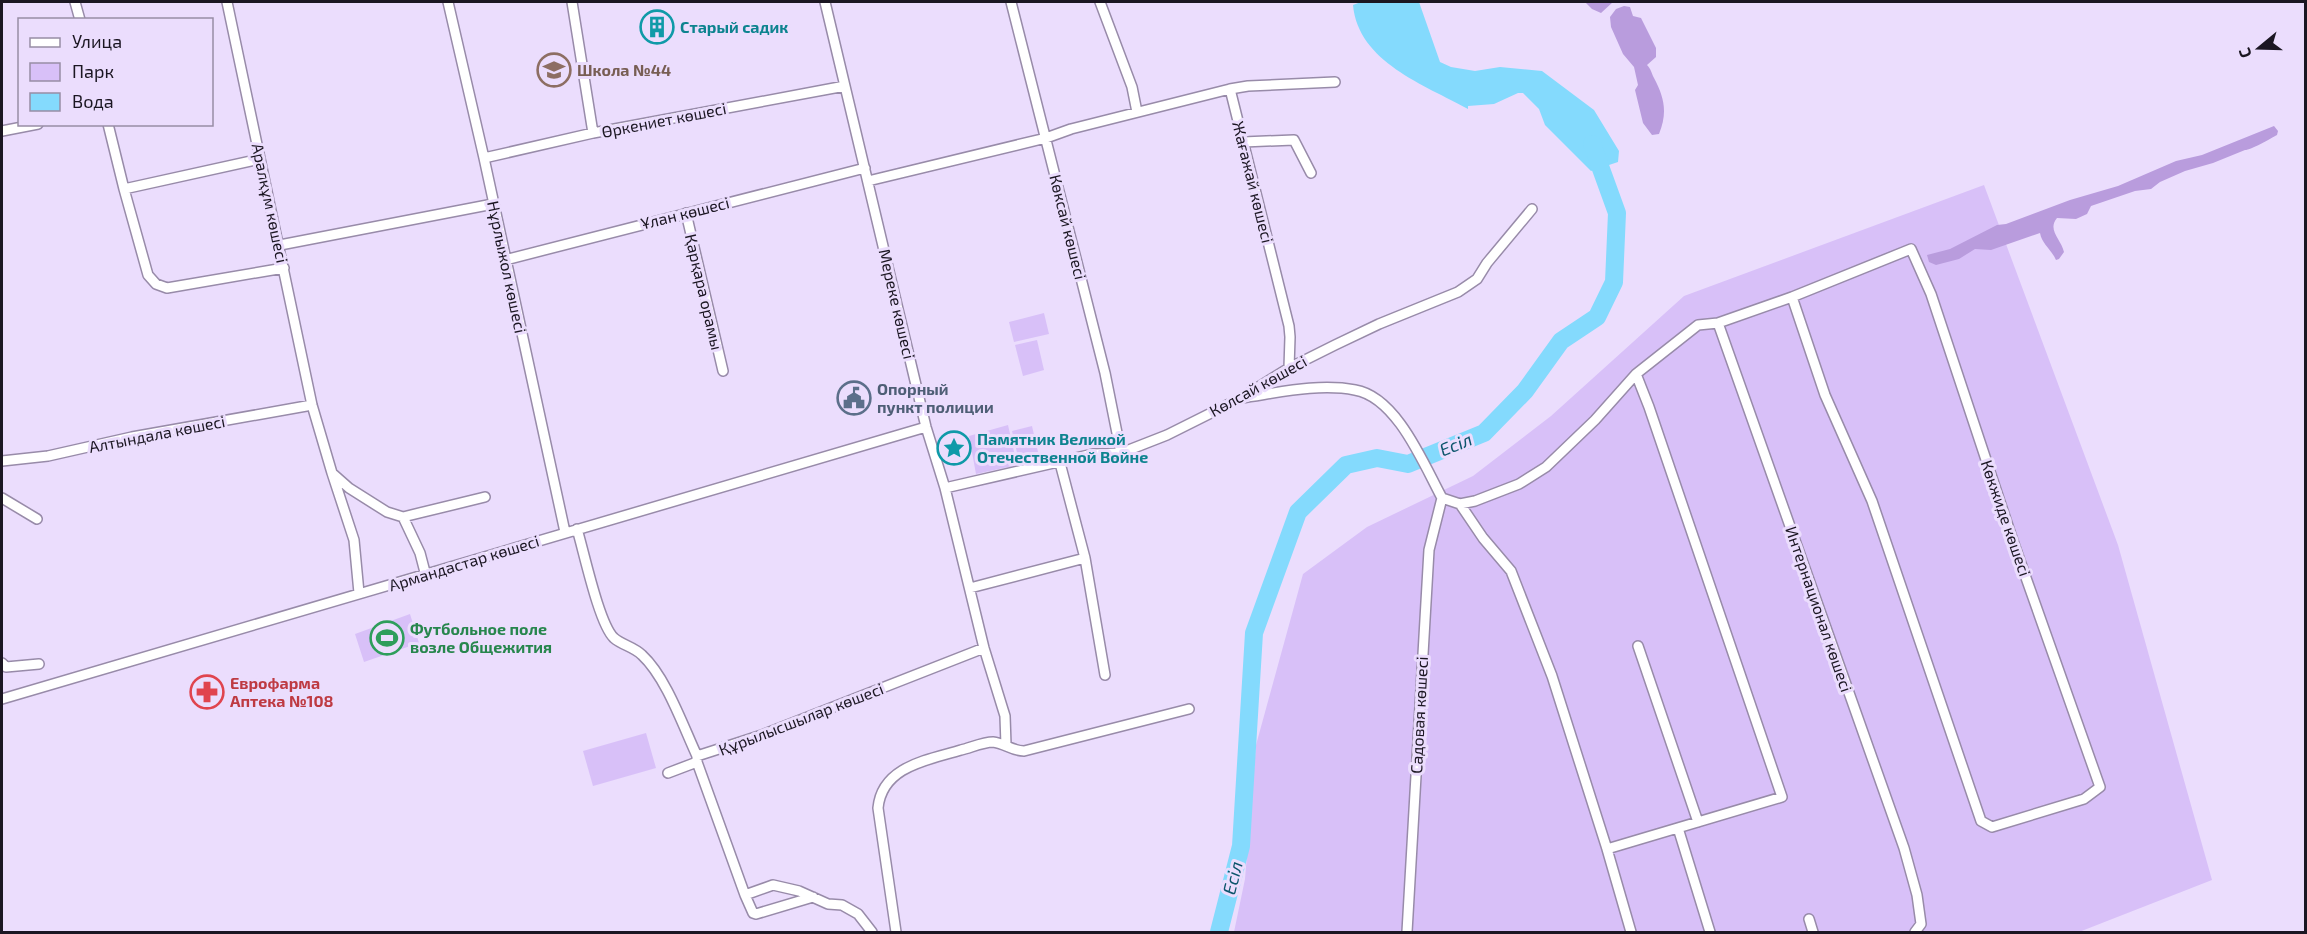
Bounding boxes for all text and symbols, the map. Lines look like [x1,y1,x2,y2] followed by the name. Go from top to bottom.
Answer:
[639,9,675,45] building icon: Старый садик
[680,17,788,36] place label: Старый садик
[18,18,213,126] legend
[2229,18,2289,78] north arrow
[72,30,122,52] text: Улица
[2234,45,2255,61] text: С
[536,52,572,88] school or university icon: Школа №44
[72,60,114,82] text: Парк
[577,60,671,79] place label: Школа №44
[72,90,114,112] text: Вода
[600,98,728,141] street label: Өркениет көшесі
[1229,119,1278,245] street label: Жағажай көшесі
[249,141,292,264] street label: Аралқұм көшесі
[1046,172,1091,281] street label: Көксай көшесі
[639,192,731,233] street label: Ұлан көшесі
[484,199,531,335] street label: Нұрлыжол көшесі
[682,232,727,352] street label: Қарқара орамы
[876,247,919,361] street label: Мереке көшесі
[1206,351,1310,420] street label: Көлсай көшесі
[877,379,994,416] place label: Опорный пункт полиции
[836,380,872,416] public building icon: Опорный пункт полиции
[87,411,227,456] street label: Алтындала көшесі
[1436,428,1475,461] water label: Есіл
[977,429,1148,466] place label: Памятник Великой Отечественной Войне
[936,430,972,466] place icon: Памятник Великой Отечественной Войне
[1978,457,2035,578] street label: Көкжиде көшесі
[1782,524,1857,694] street label: Интернационал көшесі
[386,531,541,594] street label: Армандастар көшесі
[410,619,552,656] place label: Футбольное поле возле Общежития
[369,620,405,656] sports icon: Футбольное поле возле Общежития
[1406,656,1431,774] street label: Садовая көшесі
[230,673,334,710] place label: Еврофарма Аптека №108
[189,674,225,710] pharmacy icon: Еврофарма Аптека №108
[716,678,886,759] street label: Құрылысшылар көшесі
[1217,859,1247,897] water label: Есіл

